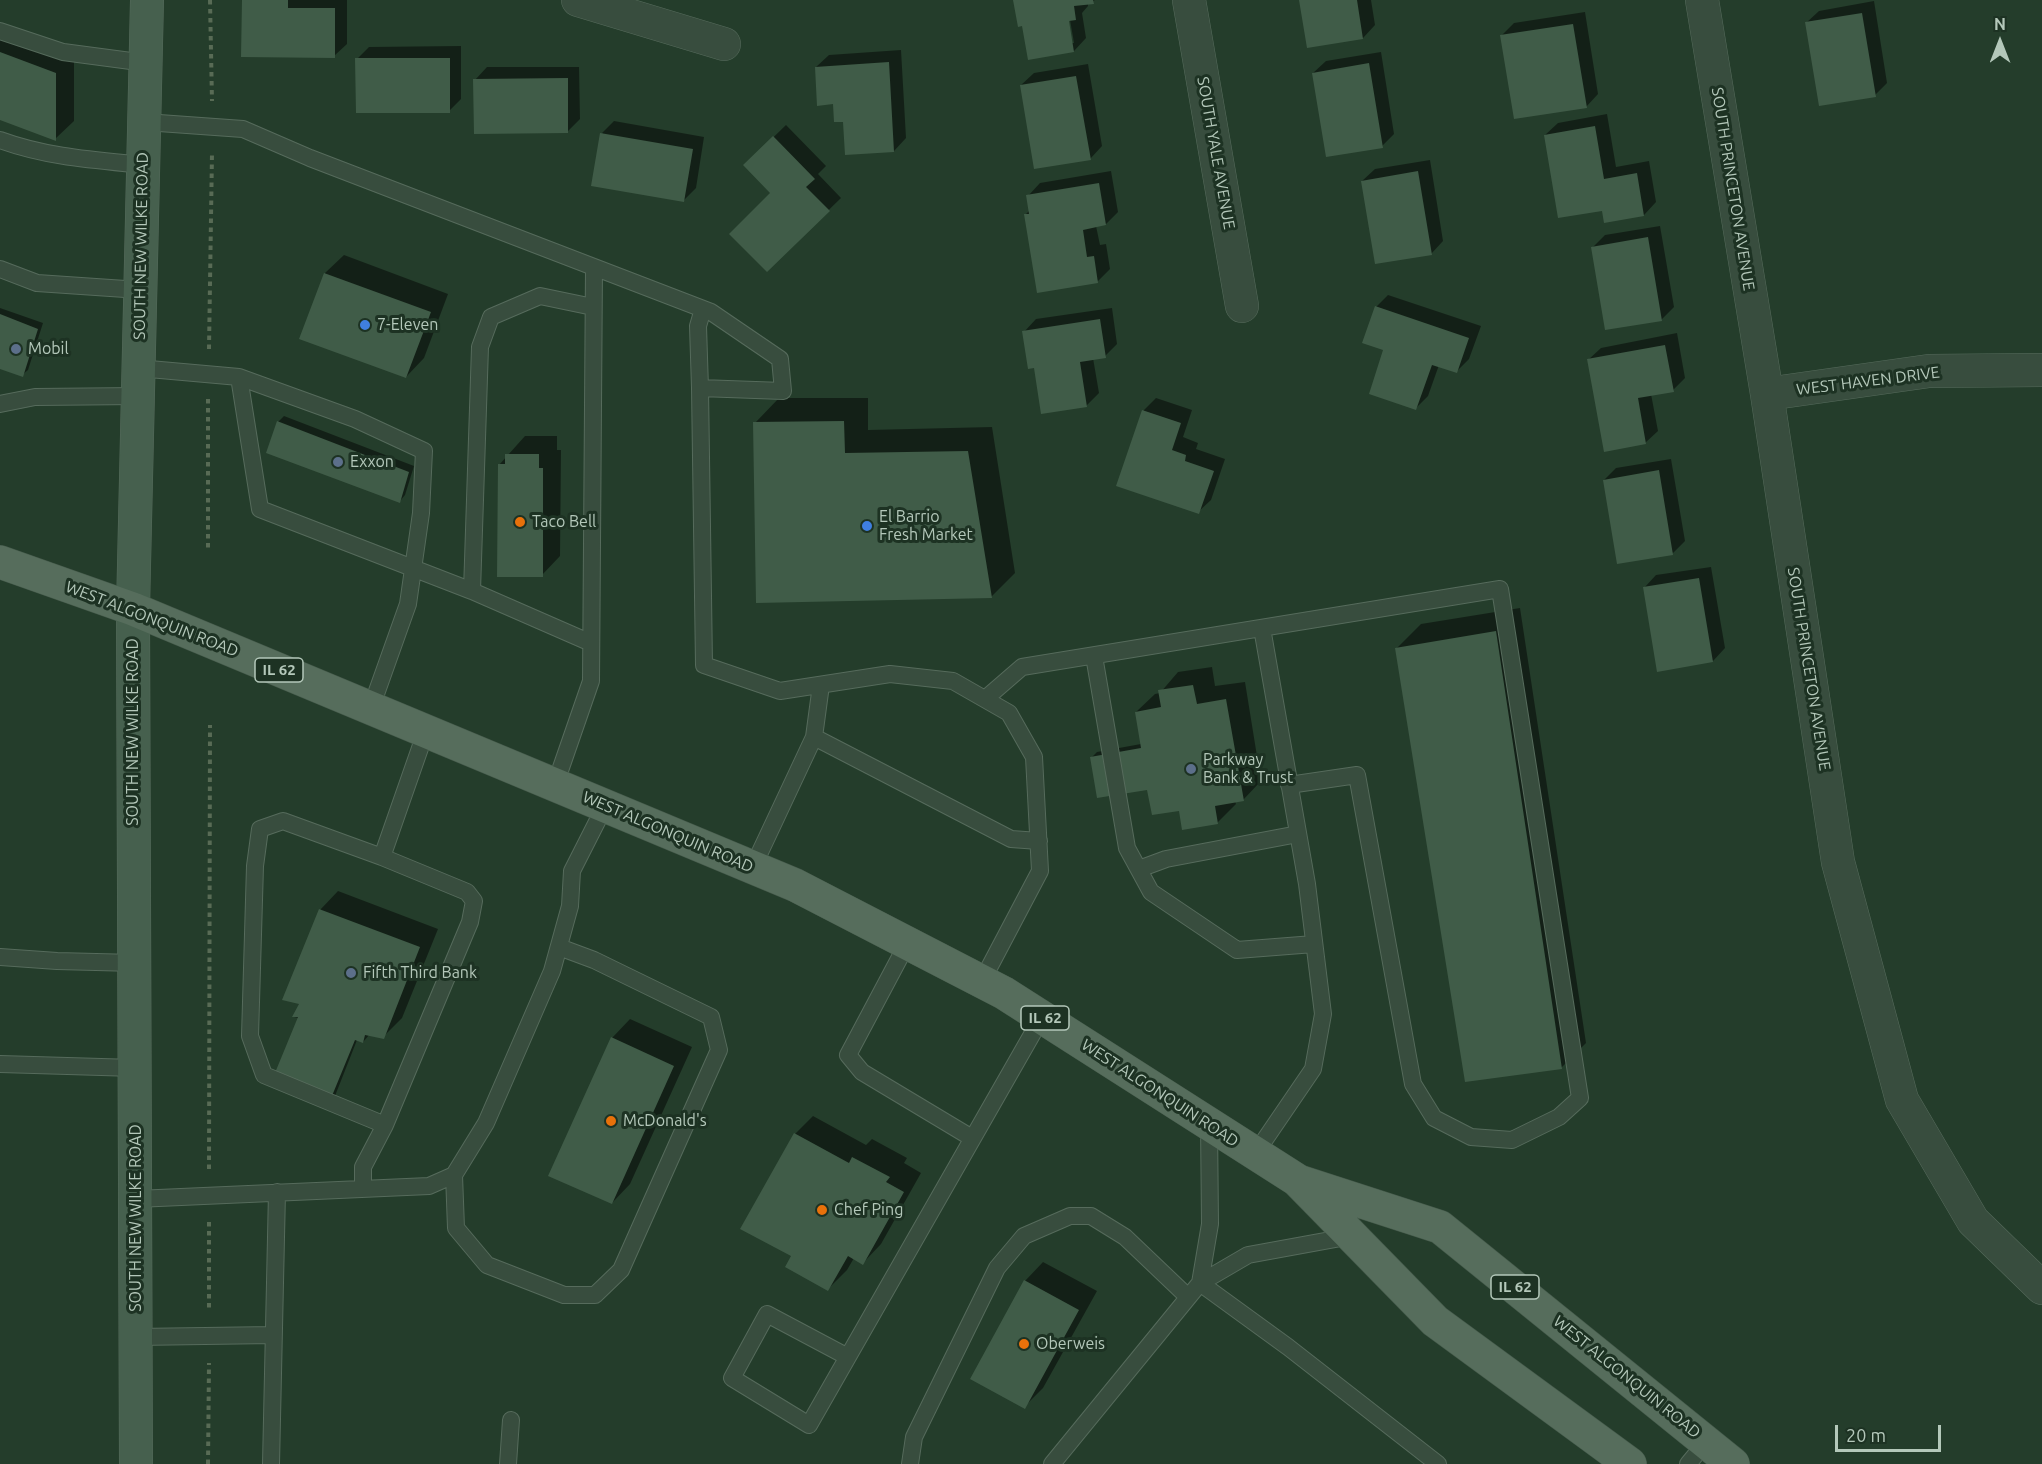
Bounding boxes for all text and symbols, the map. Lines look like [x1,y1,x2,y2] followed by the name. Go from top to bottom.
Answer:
[1970,12,2030,72] north arrow
[1994,15,2006,33] text: N
[1193,75,1239,231] street label: SOUTH YALE AVENUE
[1707,86,1759,292] street label: SOUTH PRINCETON AVENUE
[130,152,152,340] street label: SOUTH NEW WILKE ROAD
[377,315,438,335] place label: 7-Eleven
[358,318,372,332] marker: 7-Eleven
[28,339,69,359] place label: Mobil
[9,342,23,356] marker: Mobil
[1795,363,1941,399] street label: WEST HAVEN DRIVE
[350,452,394,472] place label: Exxon
[331,455,345,469] marker: Exxon
[879,507,973,545] place label: El Barrio Fresh Market
[532,512,596,532] place label: Taco Bell
[513,515,527,529] marker: Taco Bell
[860,519,874,533] marker: El Barrio Fresh Market
[1783,566,1835,772] street label: SOUTH PRINCETON AVENUE
[63,577,241,661] street label: WEST ALGONQUIN ROAD
[123,638,143,826] street label: SOUTH NEW WILKE ROAD
[255,658,303,682] road number: IL 62
[1203,750,1293,788] place label: Parkway Bank & Trust
[1184,762,1198,776] marker: Parkway Bank & Trust
[580,787,756,877] street label: WEST ALGONQUIN ROAD
[363,963,477,983] place label: Fifth Third Bank
[344,966,358,980] marker: Fifth Third Bank
[1021,1006,1069,1030] road number: IL 62
[1078,1035,1242,1151] street label: WEST ALGONQUIN ROAD
[623,1111,707,1131] place label: McDonald's
[604,1114,618,1128] marker: McDonald's
[126,1124,146,1312] street label: SOUTH NEW WILKE ROAD
[834,1200,903,1220] place label: Chef Ping
[815,1203,829,1217] marker: Chef Ping
[1491,1275,1539,1299] road number: IL 62
[1550,1312,1704,1442] street label: WEST ALGONQUIN ROAD
[1036,1334,1105,1354] place label: Oberweis
[1017,1337,1031,1351] marker: Oberweis
[1838,1413,1944,1451] scale bar
[1846,1425,1886,1445] text: 20 m

